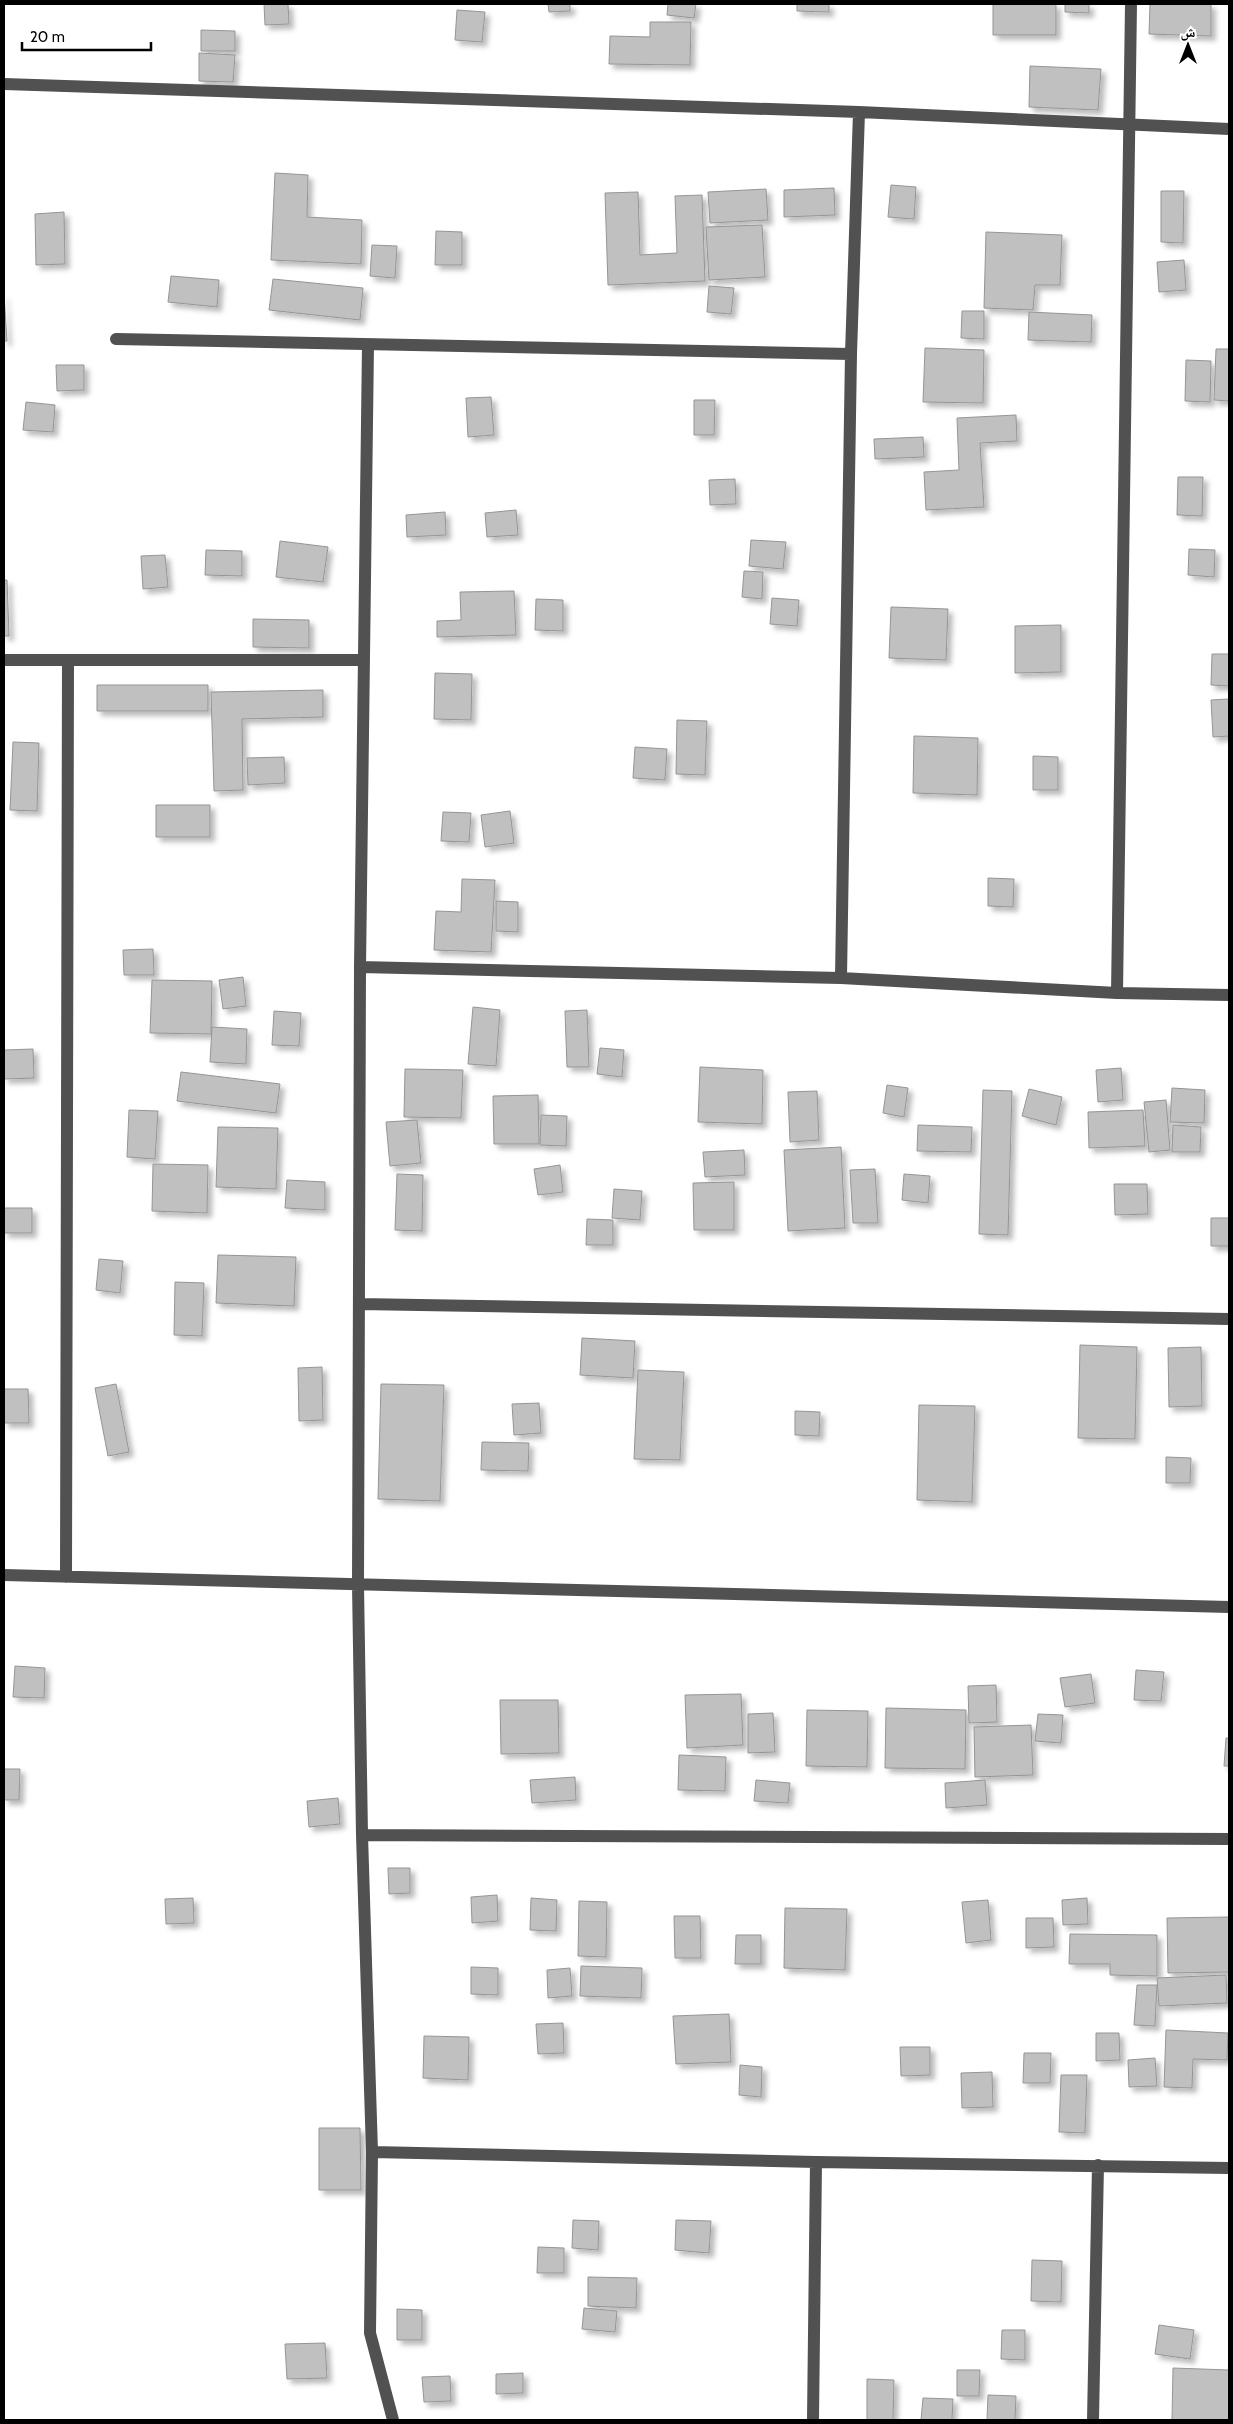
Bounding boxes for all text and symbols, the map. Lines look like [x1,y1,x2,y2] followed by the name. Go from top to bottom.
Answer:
[22,20,151,52] scale bar
[1163,20,1213,70] north arrow
[1181,23,1196,41] text: ش
[30,28,65,46] text: 20 m

